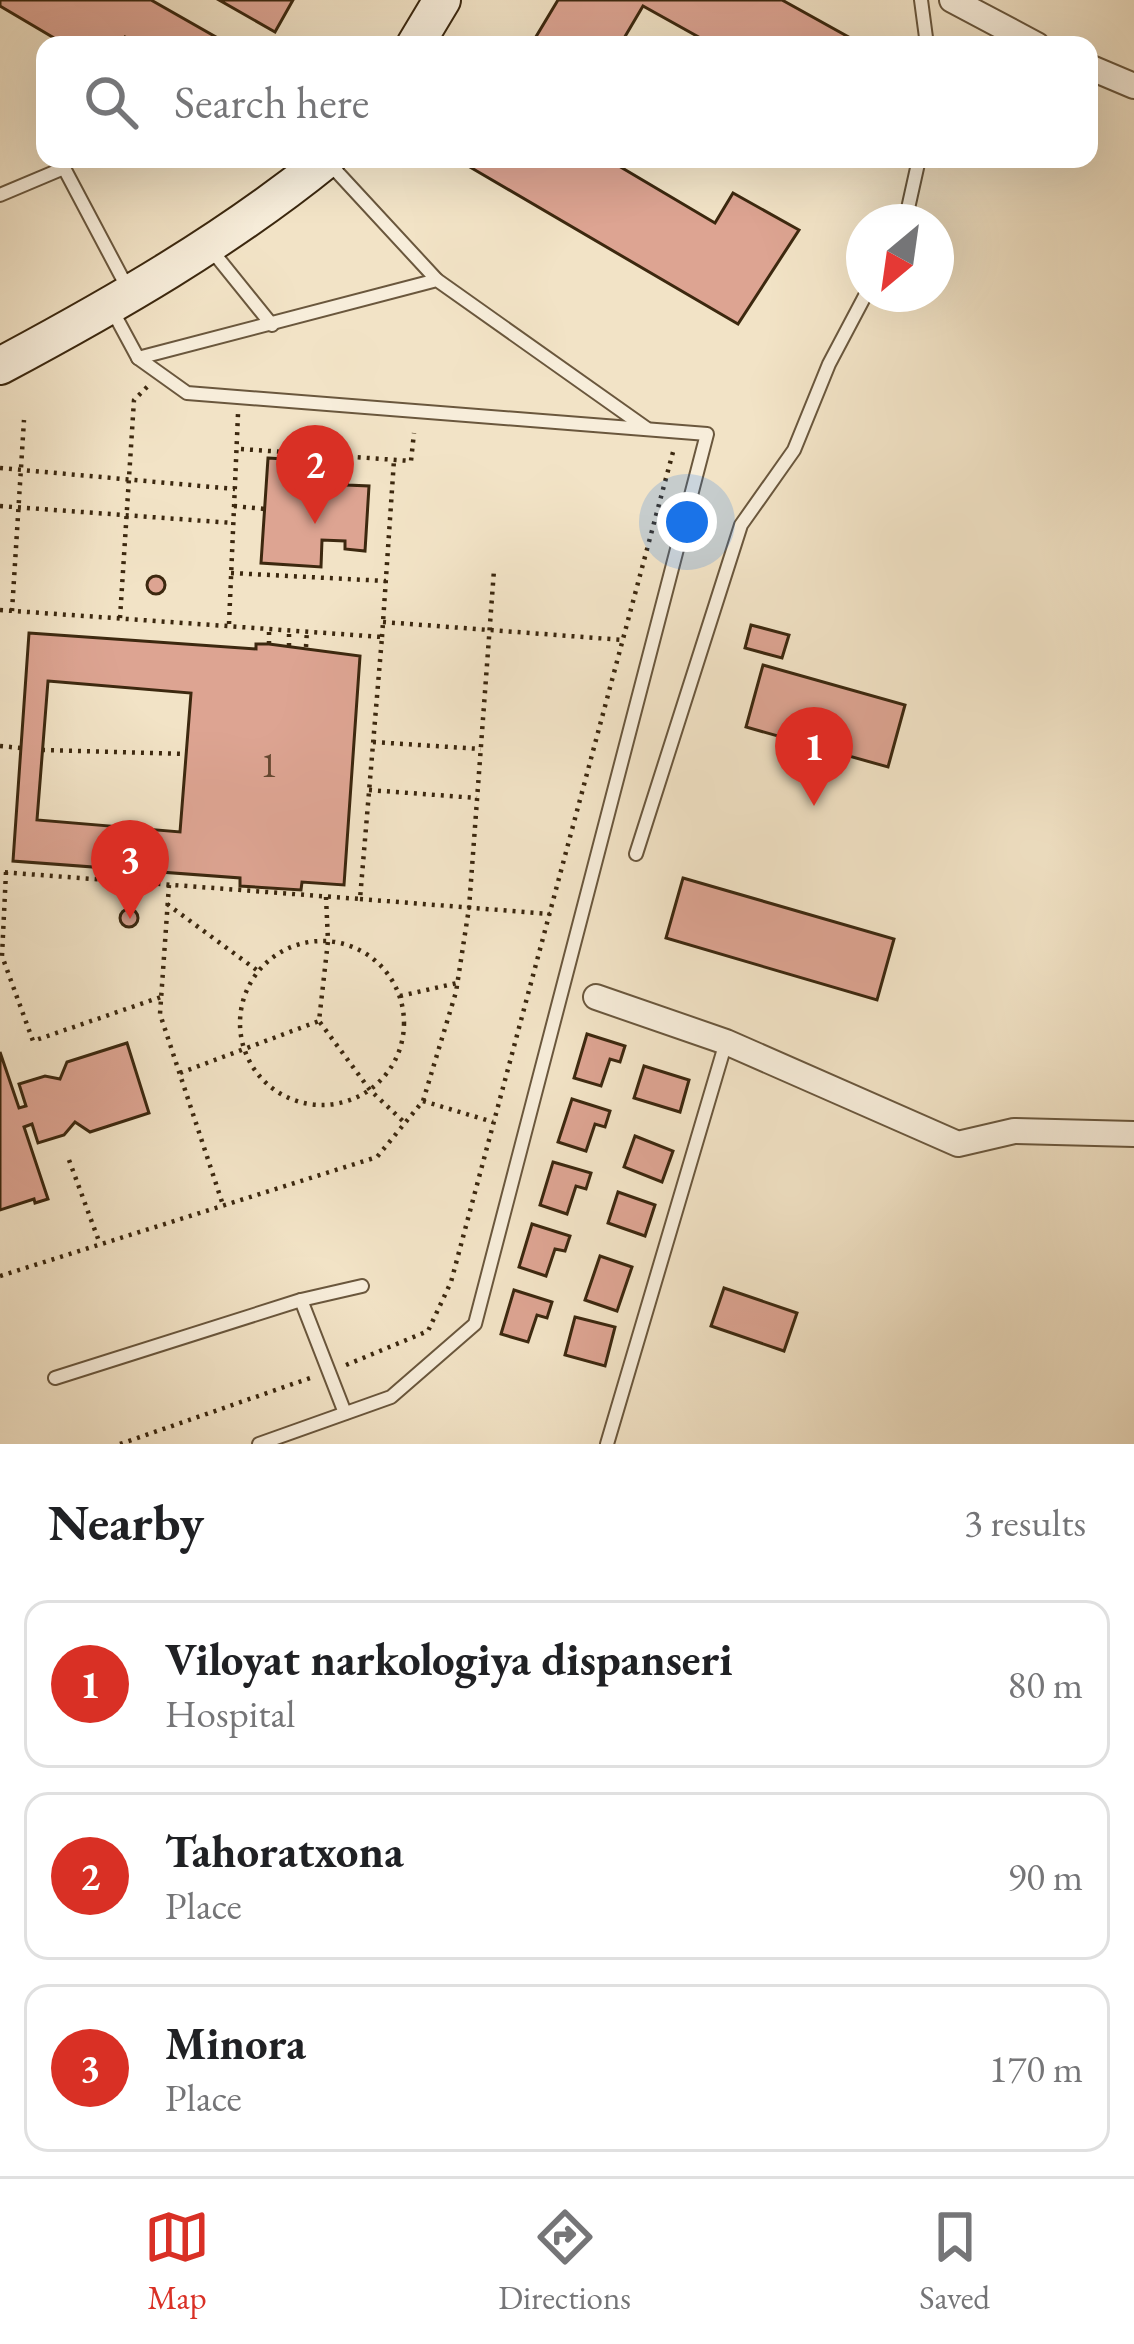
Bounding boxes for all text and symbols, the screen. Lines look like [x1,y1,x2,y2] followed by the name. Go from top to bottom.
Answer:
[36,36,1098,168] search box
[78,69,144,135] icon: search
[174,73,369,131] text: Search here
[846,204,954,312] north arrow
[276,425,354,524] pin: 2
[657,492,717,552] your location
[775,707,853,806] pin: 1
[260,741,278,788] house number: 1
[91,820,169,919] pin: 3
[48,1489,204,1555] text: Nearby
[964,1497,1086,1548] text: 3 results
[165,1630,733,1688] text: Viloyat narkologiya dispanseri
[80,1659,100,1710] text: 1
[1007,1659,1083,1710] text: 80 m
[165,1688,295,1739] text: Hospital
[165,1822,404,1880] text: Tahoratxona
[80,1851,100,1902] text: 2
[1007,1851,1083,1902] text: 90 m
[165,1880,242,1931] text: Place
[165,2014,306,2072] text: Minora
[80,2043,100,2094] text: 3
[989,2043,1083,2094] text: 170 m
[165,2072,242,2123] text: Place
[144,2204,210,2319] tab: Map
[498,2204,631,2319] tab: Directions
[919,2204,990,2319] tab: Saved

